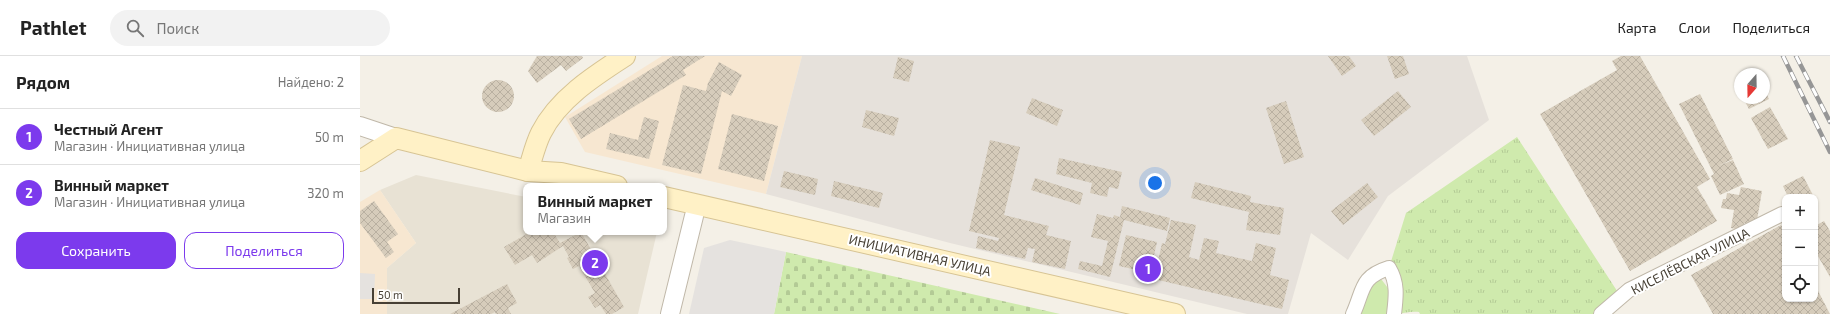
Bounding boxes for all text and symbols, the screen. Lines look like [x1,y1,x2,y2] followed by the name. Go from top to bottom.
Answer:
[110,10,390,46] search box
[20,16,86,39] text: Pathlet
[124,17,146,39] icon: search
[156,19,199,37] text: Поиск
[1617,19,1656,36] text: Карта
[1678,19,1710,36] text: Слои
[1732,19,1810,36] text: Поделиться
[1734,68,1770,104] north arrow
[16,72,70,92] text: Рядом
[278,74,344,90] text: Найдено: 2
[54,120,163,138] text: Честный Агент
[26,129,32,145] text: 1
[315,129,344,145] text: 50 m
[54,138,245,154] text: Магазин · Инициативная улица
[1145,173,1165,193] your location
[54,176,169,194] text: Винный маркет
[523,183,667,235] popup
[25,185,33,201] text: 2
[307,185,344,201] text: 320 m
[538,192,652,210] text: Винный маркет
[54,194,245,210] text: Магазин · Инициативная улица
[1782,194,1818,302] map controls
[1782,194,1818,230] button: +
[538,210,591,226] text: Магазин
[1628,224,1752,298] street label: КИСЕЛЁВСКАЯ УЛИЦА
[1782,230,1818,266] button: −
[847,231,993,279] street label: ИНИЦИАТИВНАЯ УЛИЦА
[16,232,176,269] button: Сохранить
[184,232,344,269] button: Поделиться
[582,248,608,278] pin: 2
[1135,254,1161,284] pin: 1
[1782,266,1818,302] button: locate
[372,286,460,305] scale bar
[378,288,403,301] text: 50 m

